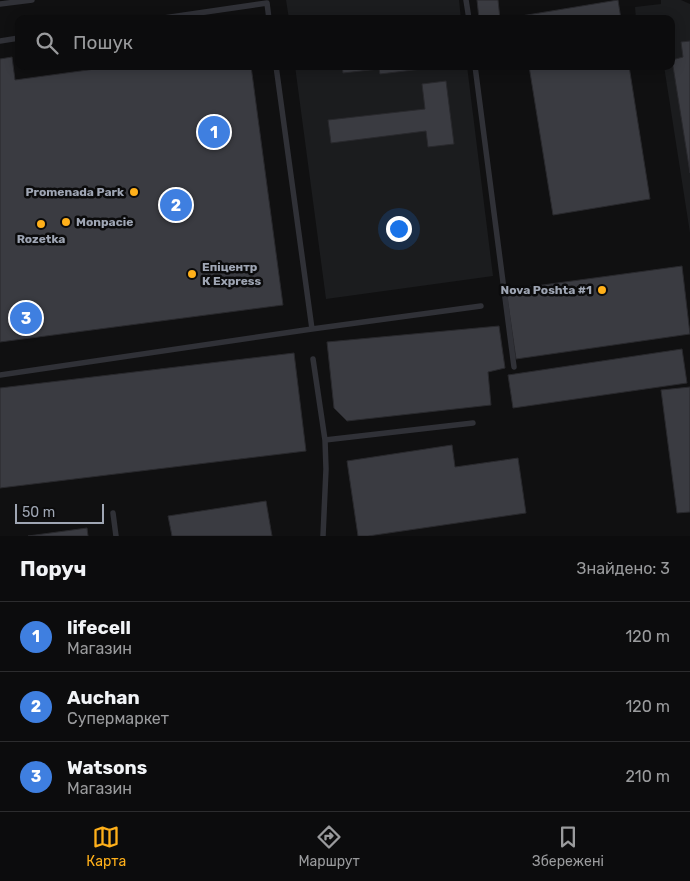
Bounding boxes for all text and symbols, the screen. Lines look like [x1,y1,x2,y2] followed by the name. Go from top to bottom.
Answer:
[15,15,675,70] search box
[33,29,61,57] icon: search
[73,31,133,54] text: Пошук
[198,113,230,151] pin: 1
[26,185,124,199] place label: Promenada Park
[128,186,140,198] marker: Promenada Park
[160,186,192,224] pin: 2
[76,215,133,229] place label: Monpacie
[60,216,72,228] marker: Monpacie
[386,216,412,242] your location
[35,218,47,230] marker: Rozetka
[17,232,65,246] place label: Rozetka
[202,260,261,288] place label: Епіцентр К Express
[186,268,198,280] marker: Епіцентр К Express
[501,283,592,297] place label: Nova Poshta #1
[596,284,608,296] marker: Nova Poshta #1
[10,299,42,337] pin: 3
[15,501,104,524] scale bar
[22,504,55,521] text: 50 m
[20,556,86,581] text: Поруч
[577,559,670,578] text: Знайдено: 3
[67,616,131,639] text: lifecell
[32,627,40,646] text: 1
[625,627,670,646] text: 120 m
[67,639,132,658] text: Магазин
[67,686,140,709] text: Auchan
[31,697,41,716] text: 2
[625,697,670,716] text: 120 m
[67,709,169,728] text: Супермаркет
[67,756,147,779] text: Watsons
[31,767,41,786] text: 3
[625,767,670,786] text: 210 m
[67,779,132,798] text: Магазин
[86,823,126,870] tab: Карта
[299,823,360,870] tab: Маршрут
[532,823,604,870] tab: Збережені

